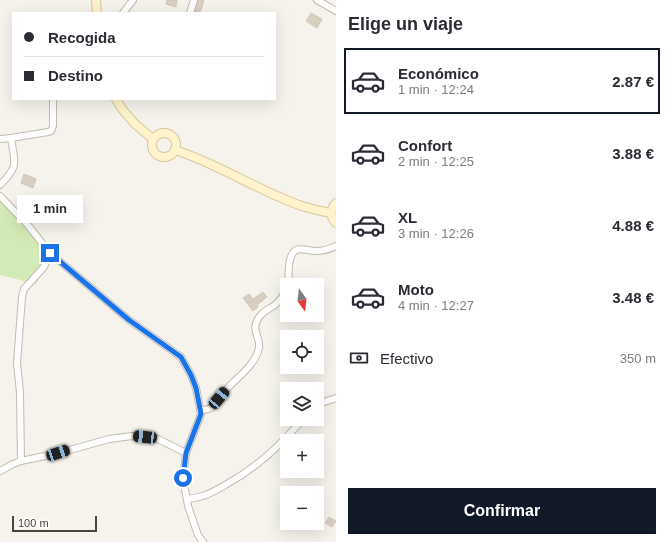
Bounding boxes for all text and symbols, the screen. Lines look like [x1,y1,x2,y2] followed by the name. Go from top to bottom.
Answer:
[348,14,463,34] text: Elige un viaje
[48,29,116,46] text: Recogida
[350,63,386,99] icon: car
[398,65,479,82] text: Económico
[48,67,103,84] text: Destino
[612,73,654,90] text: 2.87 €
[398,82,474,97] text: 1 min · 12:24
[350,135,386,171] icon: car
[398,137,452,154] text: Confort
[612,145,654,162] text: 3.88 €
[398,154,474,169] text: 2 min · 12:25
[17,195,83,223] callout: 1 min
[33,201,67,216] text: 1 min
[350,207,386,243] icon: car
[398,209,417,226] text: XL
[612,217,654,234] text: 4.88 €
[398,226,474,241] text: 3 min · 12:26
[41,244,59,262] route end
[280,278,324,322] north arrow
[280,278,324,530] map controls
[350,279,386,315] icon: car
[398,281,434,298] text: Moto
[612,289,654,306] text: 3.48 €
[398,298,474,313] text: 4 min · 12:27
[280,330,324,374] button: locate
[348,347,370,369] icon: cash
[380,350,433,367] text: Efectivo
[620,351,656,366] text: 350 m
[280,382,324,426] button: layers
[207,385,231,411] car
[132,430,158,444] car
[280,434,324,478] button: +
[45,444,71,462] car
[174,469,192,487] route start
[280,486,324,530] button: −
[348,488,656,534] button: Confirmar
[12,514,97,533] scale bar
[18,517,49,529] text: 100 m

